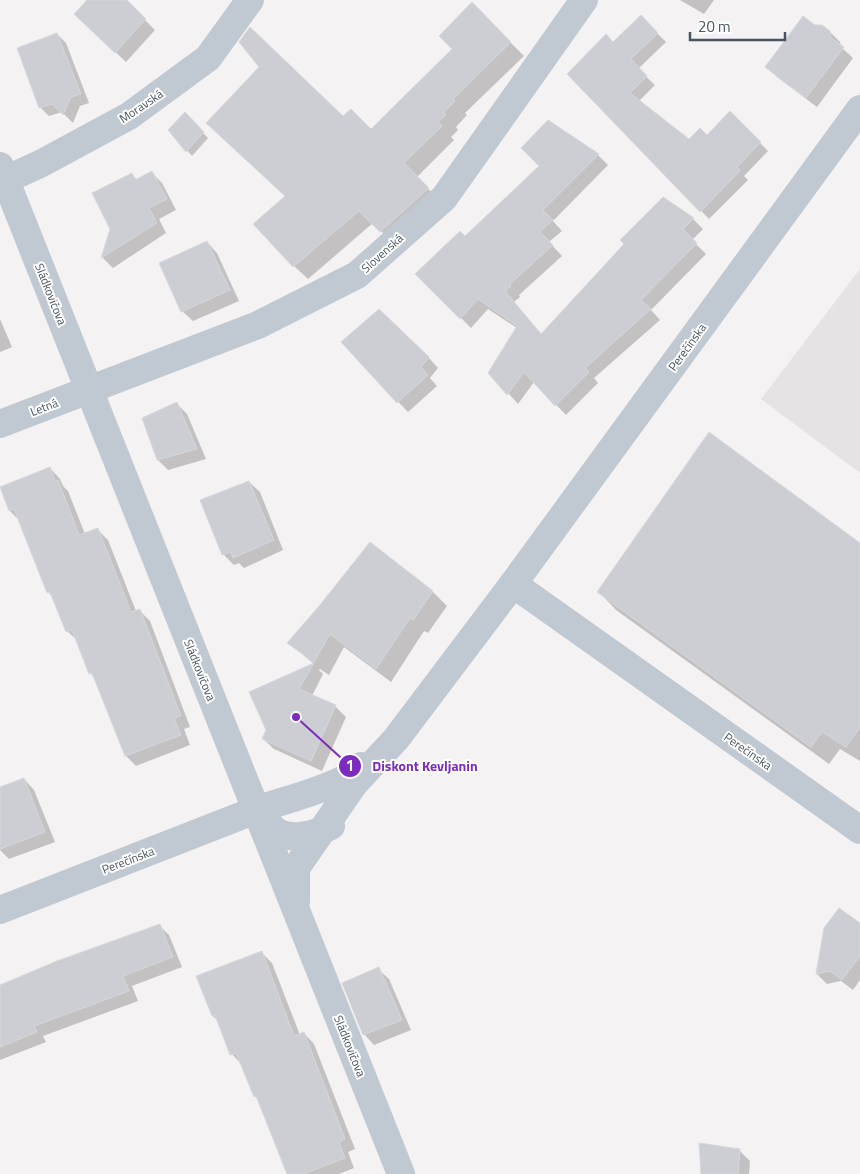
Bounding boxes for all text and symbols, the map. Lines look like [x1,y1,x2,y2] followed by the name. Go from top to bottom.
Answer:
[690,10,785,42] scale bar
[698,15,731,38] text: 20 m
[115,84,167,128] street label: Moravská
[357,229,407,277] street label: Slovenská
[30,260,72,328] street label: Sládkovičova
[663,319,711,375] street label: Perečínska
[27,393,61,421] street label: Letná
[179,636,221,704] street label: Sládkovičova
[720,727,776,775] street label: Perečínska
[337,751,487,780] callout: Diskont Kevljanin
[346,754,354,777] text: 1
[372,755,478,776] text: Diskont Kevljanin
[99,841,157,879] street label: Perečínska
[329,1012,371,1080] street label: Sládkovičova

